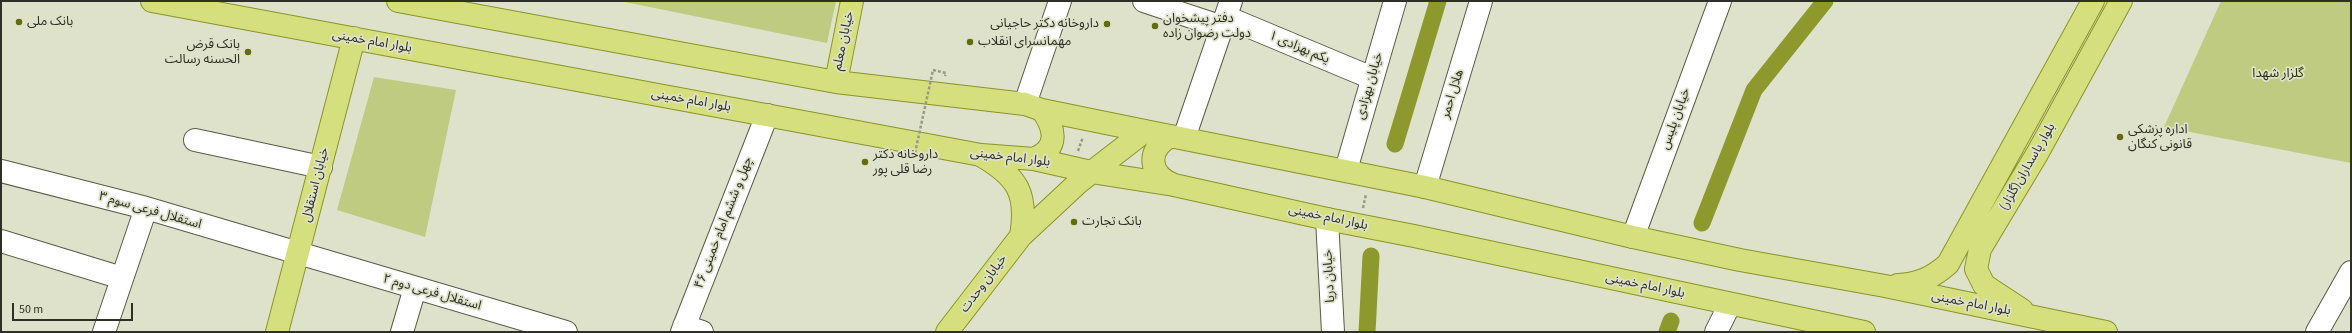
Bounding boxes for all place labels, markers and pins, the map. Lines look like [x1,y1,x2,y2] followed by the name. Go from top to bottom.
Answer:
[1163,11,1251,42] place label: دفتر پیشخوان دولت رضوان زاده
[27,14,73,30] place label: بانک ملی
[990,16,1099,32] place label: داروخانه دکتر حاجیانی
[14,17,24,27] marker: بانک ملی
[1102,19,1112,29] marker: داروخانه دکتر حاجیانی
[1150,21,1160,31] marker: دفتر پیشخوان دولت رضوان زاده
[978,34,1071,50] place label: مهمانسرای انقلاب
[165,37,240,68] place label: بانک قرض الحسنه رسالت
[965,37,975,47] marker: مهمانسرای انقلاب
[243,47,253,57] marker: بانک قرض الحسنه رسالت
[2128,122,2192,153] place label: اداره پزشکی قانونی کنگان
[2115,132,2125,142] marker: اداره پزشکی قانونی کنگان
[873,147,938,178] place label: داروخانه دکتر رضا قلی پور
[860,157,870,167] marker: داروخانه دکتر رضا قلی پور
[1082,214,1142,230] place label: بانک تجارت
[1069,217,1079,227] marker: بانک تجارت

